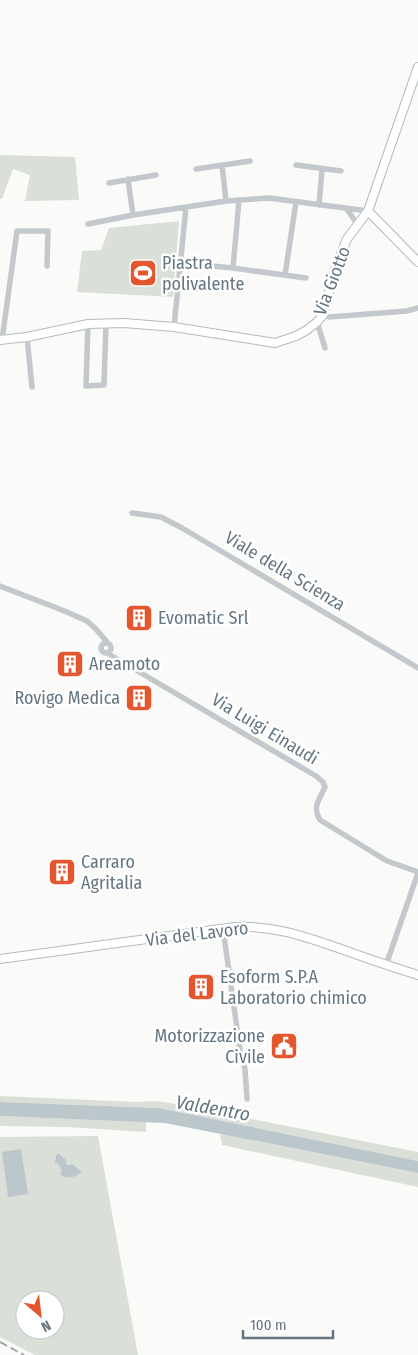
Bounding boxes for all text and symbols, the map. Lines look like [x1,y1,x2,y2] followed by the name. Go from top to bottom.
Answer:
[309,243,355,319] street label: Via Giotto
[162,252,244,295] place label: Piastra polivalente
[128,258,158,288] sports icon: Piastra polivalente
[221,526,349,616] street label: Viale della Scienza
[124,603,154,633] building icon: Evomatic Srl
[158,607,249,629] place label: Evomatic Srl
[55,649,85,679] building icon: Areamoto
[89,653,160,675] place label: Areamoto
[124,683,154,713] building icon: Rovigo Medica
[14,687,120,709] place label: Rovigo Medica
[208,689,322,769] street label: Via Luigi Einaudi
[81,851,142,894] place label: Carraro Agritalia
[47,857,77,887] building icon: Carraro Agritalia
[144,917,250,951] street label: Via del Lavoro
[220,966,367,1009] place label: Esoform S.P.A Laboratorio chimico
[186,972,216,1002] building icon: Esoform S.P.A Laboratorio chimico
[155,1025,265,1068] place label: Motorizzazione Civile
[269,1031,299,1061] public building icon: Motorizzazione Civile
[174,1090,252,1126] water label: Valdentro
[15,1290,65,1340] north arrow
[243,1308,333,1340] scale bar
[250,1316,287,1334] text: 100 m
[38,1317,54,1336] text: N

